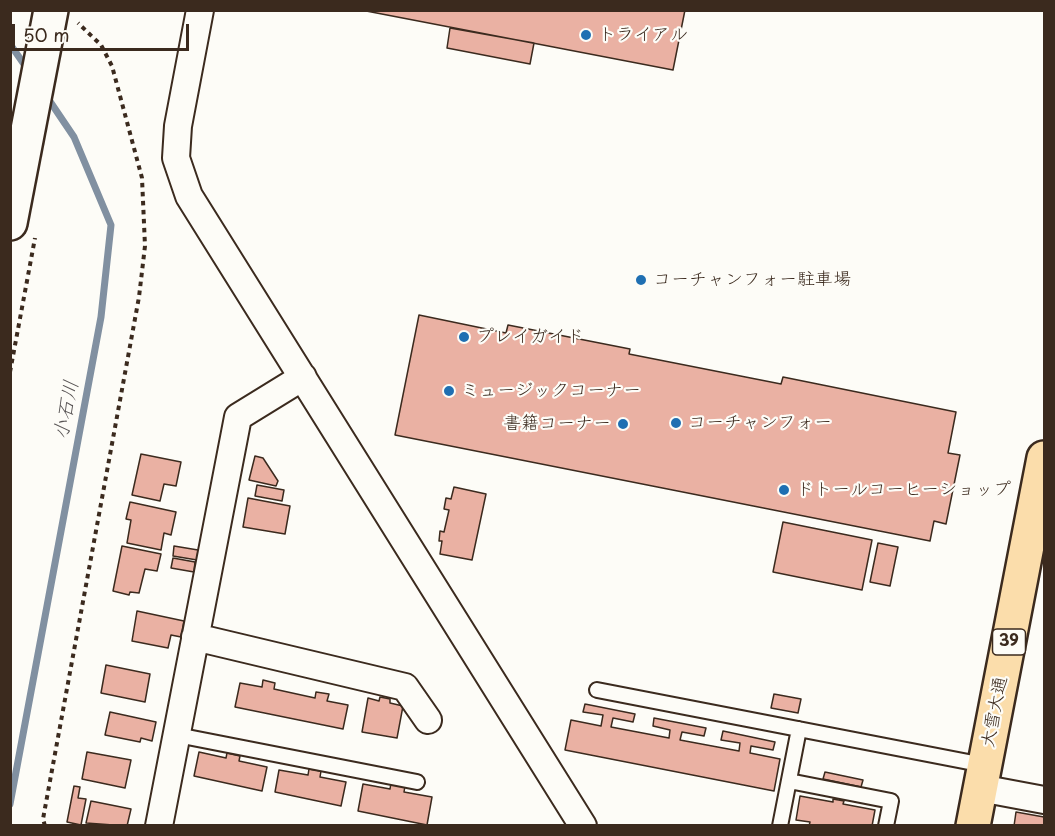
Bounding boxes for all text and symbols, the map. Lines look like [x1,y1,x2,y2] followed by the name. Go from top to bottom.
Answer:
[15,12,192,50] scale bar
[23,21,70,48] text: 50 m
[598,24,688,46] place label: トライアル
[579,28,593,42] marker: トライアル
[653,269,851,291] place label: コーチャンフォー駐車場
[634,273,648,287] marker: コーチャンフォー駐車場
[476,326,584,348] place label: プレイガイド
[457,330,471,344] marker: プレイガイド
[49,378,85,442] water label: 小石川
[461,380,641,402] place label: ミュージックコーナー
[442,384,456,398] marker: ミュージックコーナー
[688,412,832,434] place label: コーチャンフォー
[503,413,611,435] place label: 書籍コーナー
[669,416,683,430] marker: コーチャンフォー
[616,417,630,431] marker: 書籍コーナー
[796,479,1011,501] place label: ドトールコーヒーショップ
[777,483,791,497] marker: ドトールコーヒーショップ
[992,629,1026,655] road number: 39
[978,675,1012,749] street label: 大雪大通

